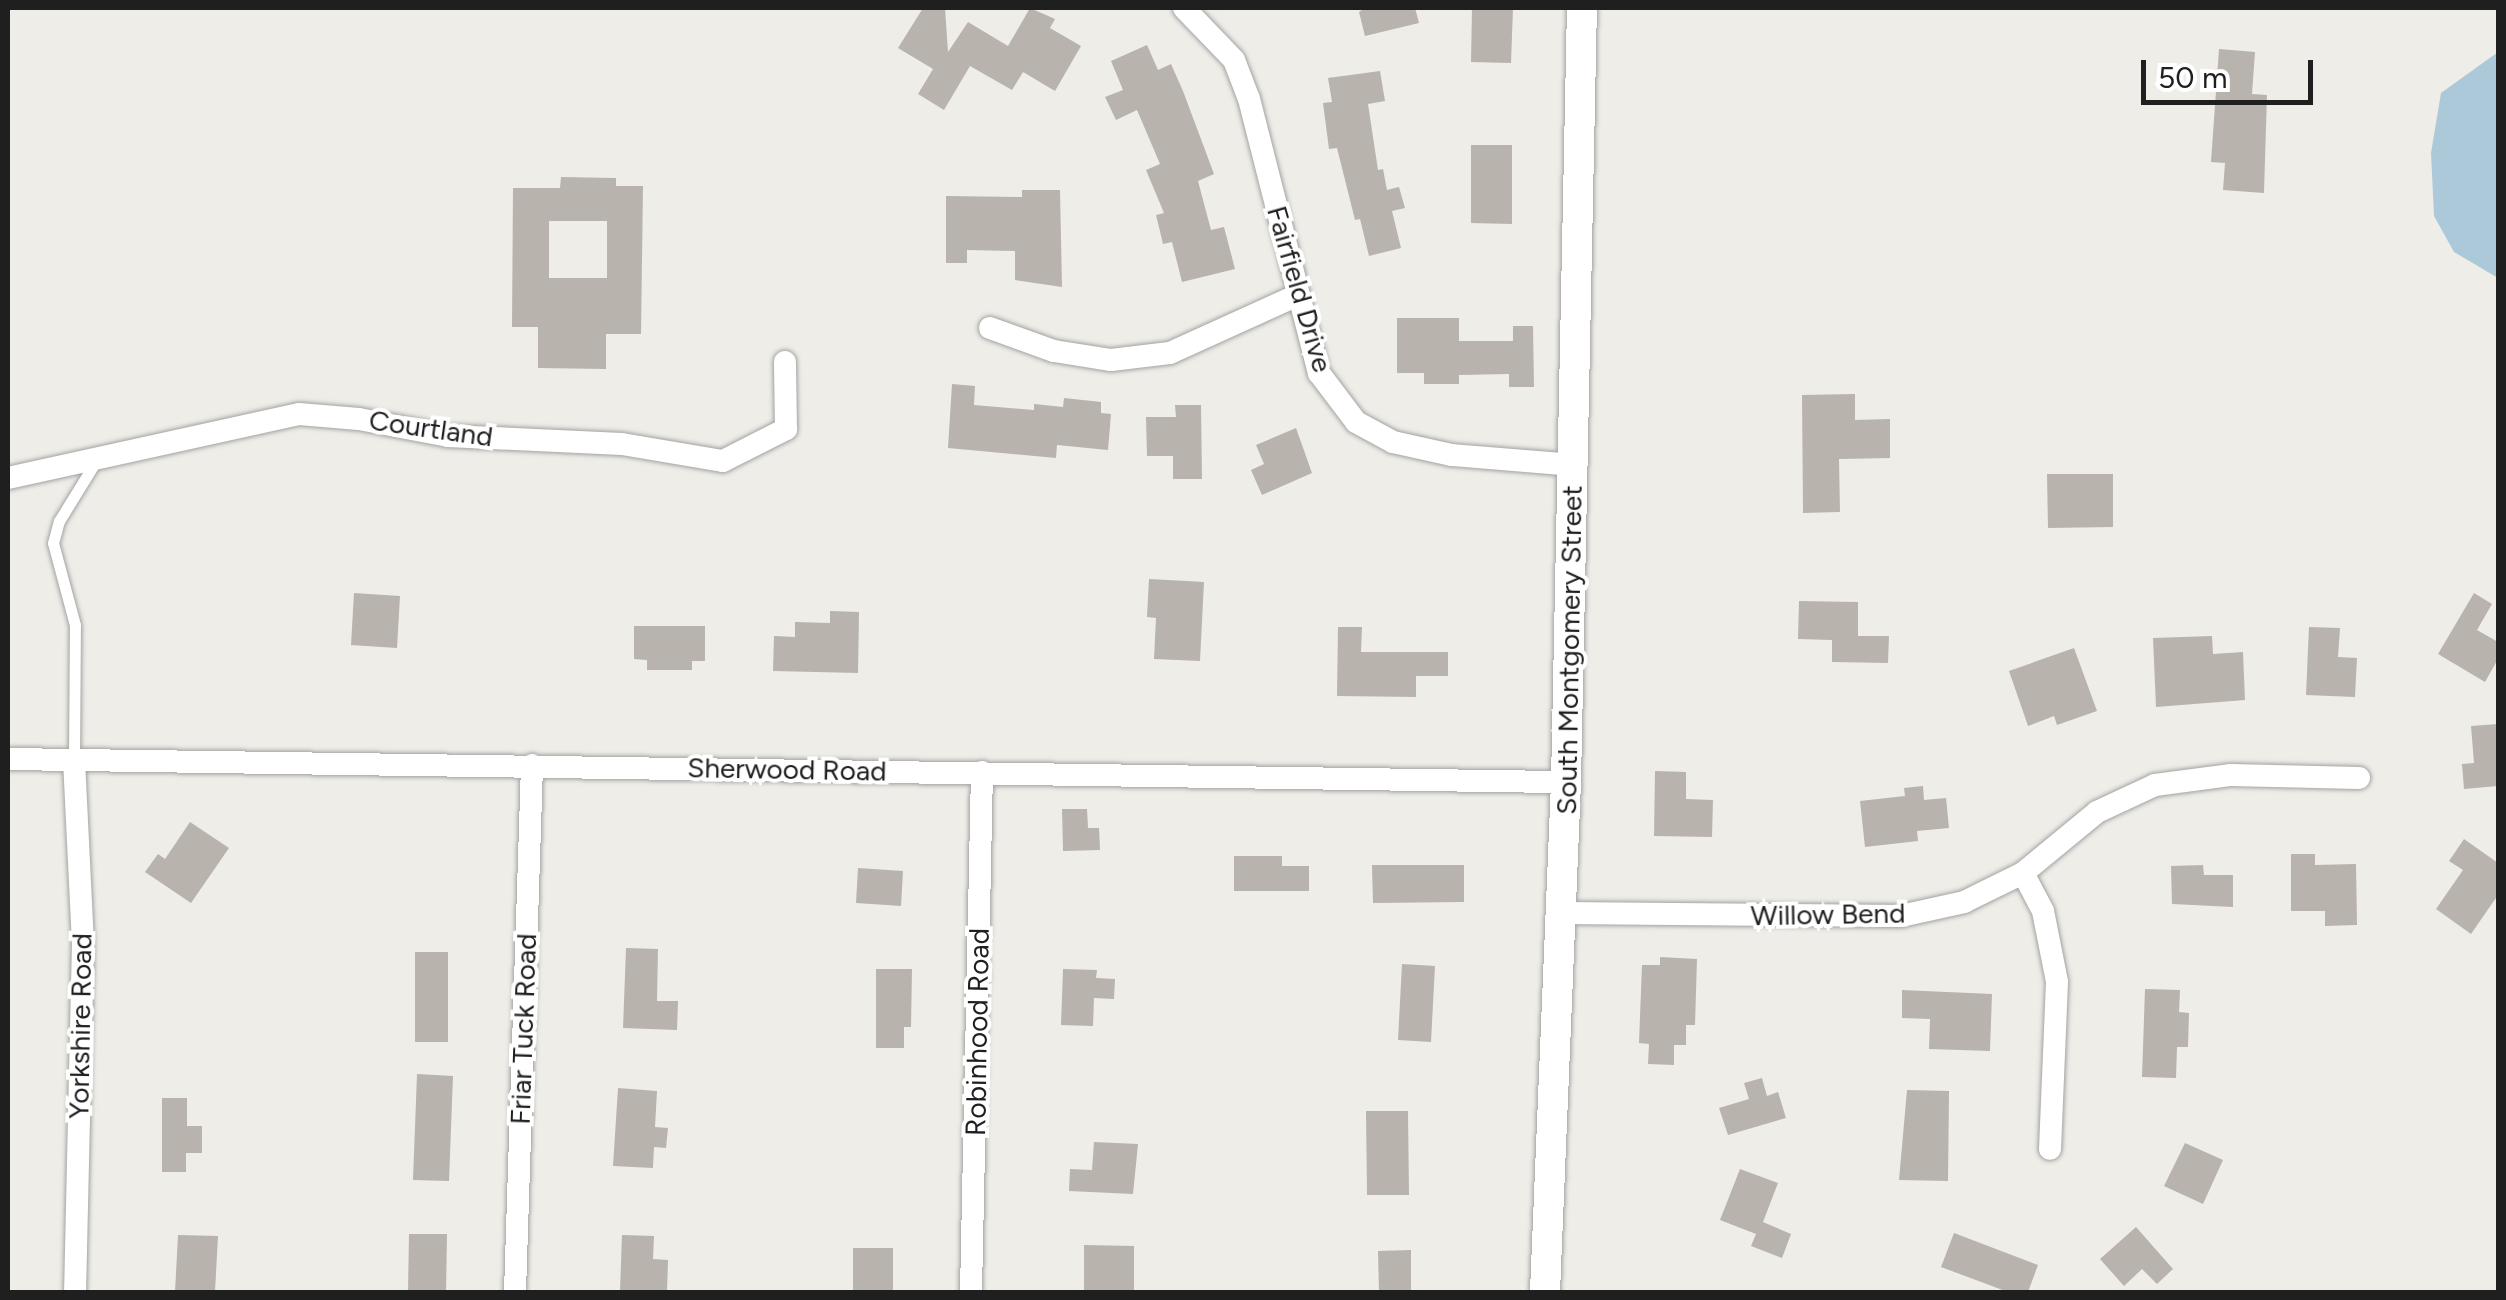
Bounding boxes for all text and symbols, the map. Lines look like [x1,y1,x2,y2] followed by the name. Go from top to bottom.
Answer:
[2146,40,2318,102] scale bar
[2158,59,2227,96] text: 50 m
[1260,202,1340,376] street label: Fairfield Drive
[367,403,495,453] street label: Courtland
[1549,485,1589,815] street label: South Montgomery Street
[687,750,887,788] street label: Sherwood Road
[1750,896,1906,932] street label: Willow Bend
[958,928,996,1136] street label: Robinhood Road
[62,933,98,1119] street label: Yorkshire Road
[503,933,543,1125] street label: Friar Tuck Road

